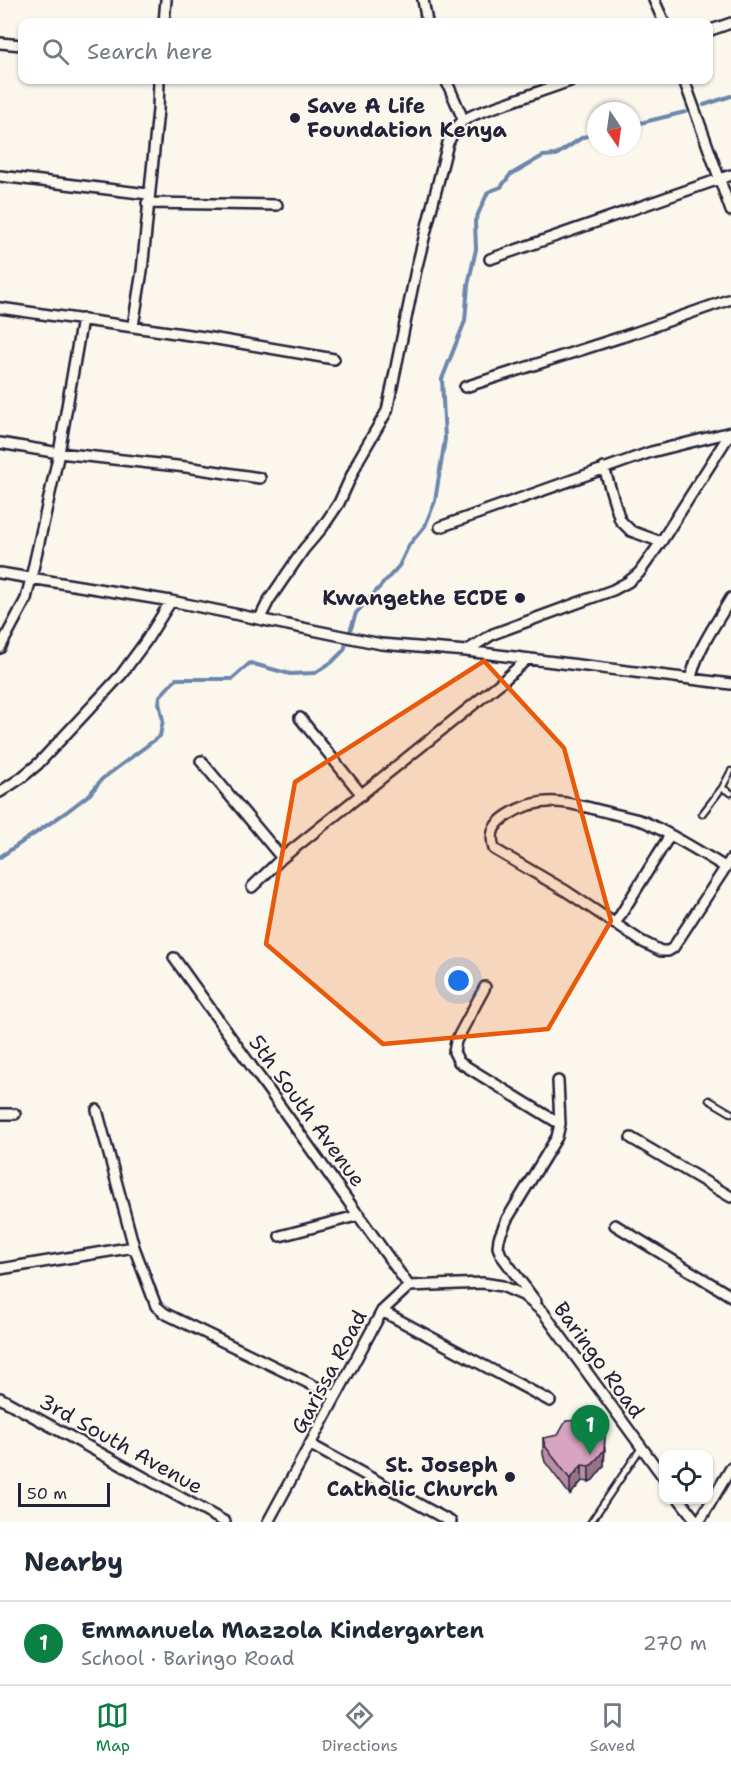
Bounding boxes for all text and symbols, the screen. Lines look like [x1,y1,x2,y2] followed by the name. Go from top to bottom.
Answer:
[18,18,713,84] search box
[39,35,72,68] icon: search
[87,37,213,66] text: Search here
[307,92,507,144] place label: Save A Life Foundation Kenya
[587,102,641,156] north arrow
[288,111,302,125] marker: Save A Life Foundation Kenya
[322,584,508,612] place label: Kwangethe ECDE
[513,591,527,605] marker: Kwangethe ECDE
[444,966,473,995] your location
[242,1029,372,1193] street label: 5th South Avenue
[547,1296,651,1424] street label: Baringo Road
[285,1305,373,1439] street label: Garissa Road
[34,1387,208,1501] street label: 3rd South Avenue
[570,1406,610,1455] pin: 1
[659,1450,713,1504] map controls
[659,1450,713,1504] button: locate
[326,1451,498,1503] place label: St. Joseph Catholic Church
[503,1470,517,1484] marker: St. Joseph Catholic Church
[18,1480,110,1508] scale bar
[27,1483,67,1504] text: 50 m
[24,1544,123,1579] text: Nearby
[81,1616,484,1645] text: Emmanuela Mazzola Kindergarten
[39,1630,48,1656] text: 1
[643,1630,707,1656] text: 270 m
[81,1645,294,1671] text: School · Baringo Road
[96,1699,130,1756] tab: Map
[322,1699,398,1756] tab: Directions
[590,1699,635,1756] tab: Saved

